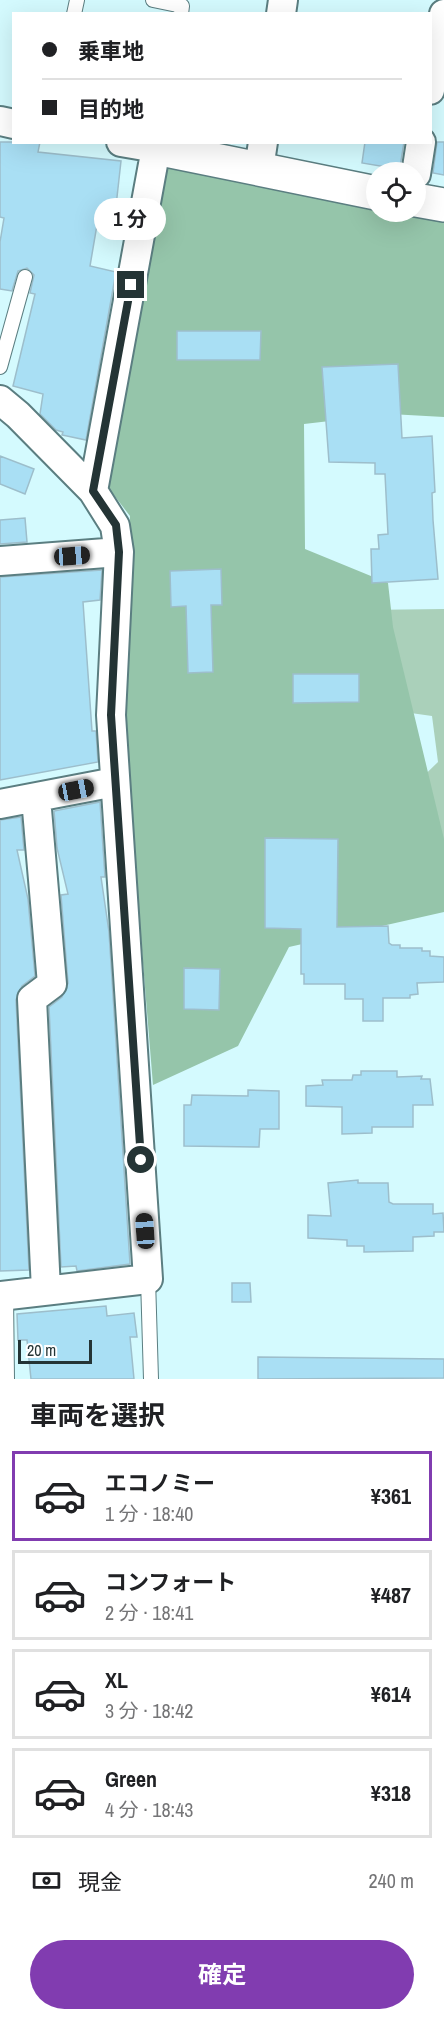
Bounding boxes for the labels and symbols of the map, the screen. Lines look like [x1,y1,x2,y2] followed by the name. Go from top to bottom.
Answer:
[95,198,167,240] callout: 1 分
[117,271,144,298] route end
[53,546,91,566] car
[57,778,95,802] car
[127,1146,154,1173] route start
[135,1212,155,1250] car
[18,1337,92,1364] scale bar

